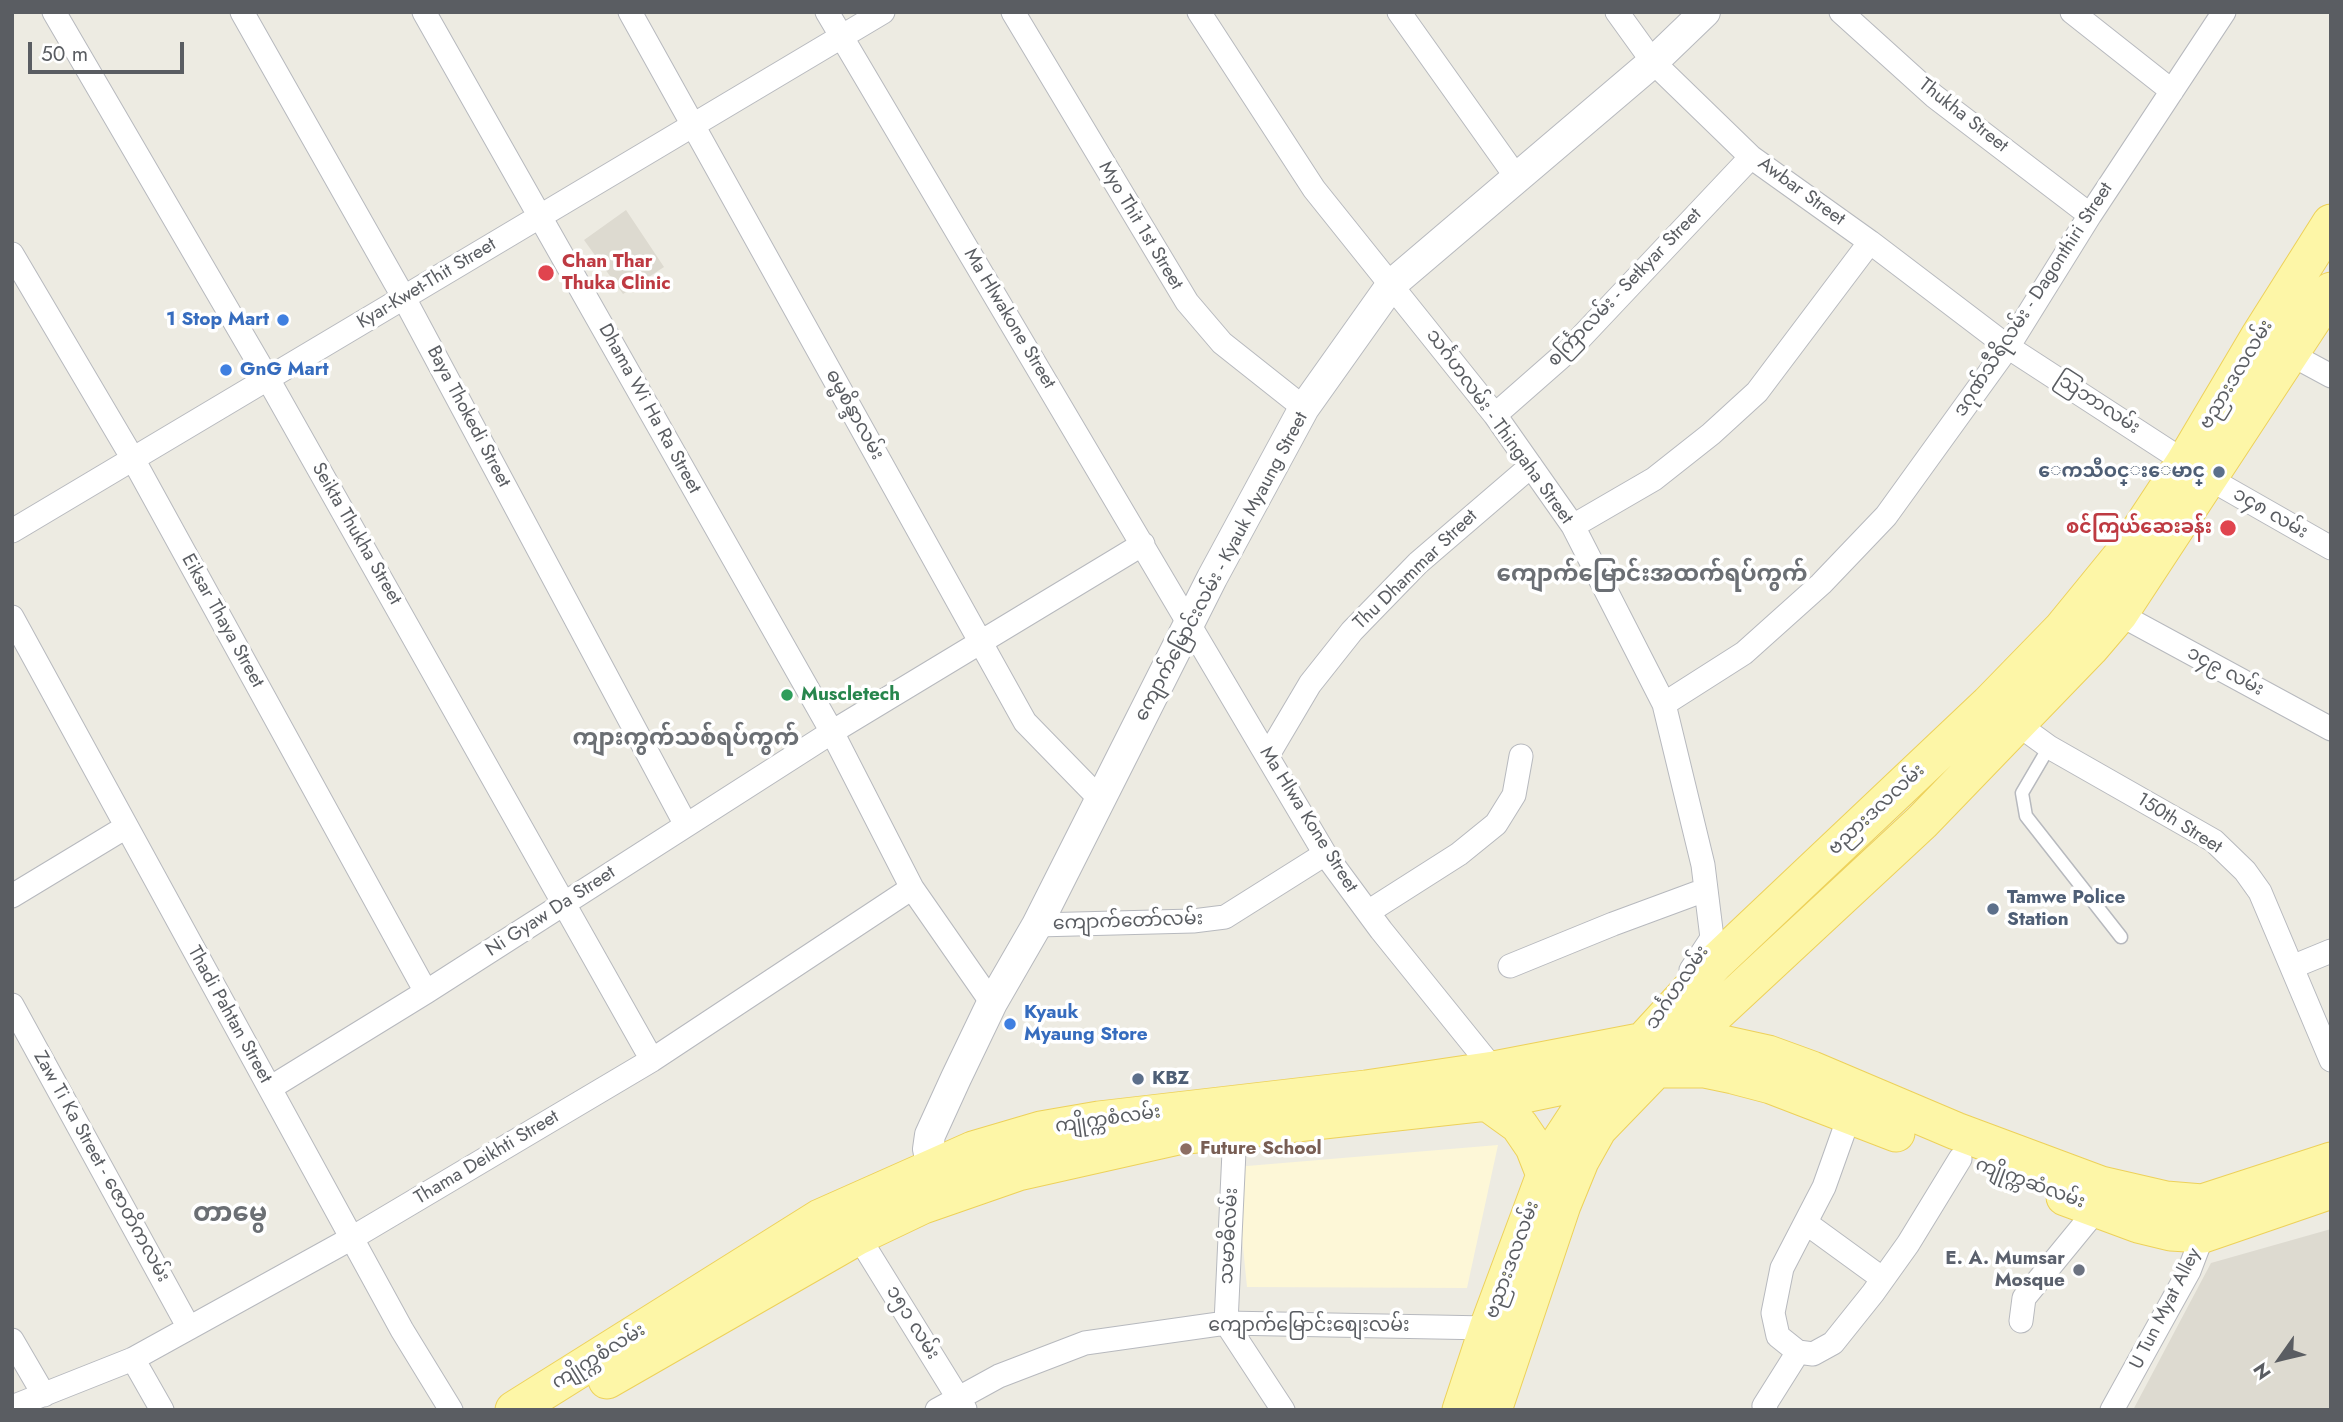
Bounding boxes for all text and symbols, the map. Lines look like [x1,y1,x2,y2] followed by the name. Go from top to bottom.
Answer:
[32,28,187,72] scale bar
[41,39,88,69] text: 50 m
[1914,74,2012,158] street label: Thukha Street
[1753,153,1849,231] street label: Awbar Street
[1093,158,1187,294] street label: Myo Thit 1st Street
[1950,179,2118,421] street label: ဒဂုဏ်သီရိလမ်း - Dagonthiri Street
[1543,204,1707,372] street label: စင်္ကြာလမ်း - Setkyar Street
[353,234,501,334] street label: Kyar-Kwet-Thit Street
[958,245,1060,393] street label: Ma Hlwakone Street
[562,251,671,295] place label: Chan Thar Thuka Clinic
[536,263,556,283] marker: Chan Thar Thuka Clinic
[166,309,269,331] place label: 1 Stop Mart
[275,312,291,328] marker: 1 Stop Mart
[2195,316,2279,434] street label: ဗညားဒလလမ်း
[593,320,705,498] street label: Dhama Wi Ha Ra Street
[1421,325,1577,529] street label: သင်္ဂဟလမ်း - Thingaha Street
[421,342,515,492] street label: Baya Thokedi Street
[240,359,329,381] place label: GnG Mart
[218,362,234,378] marker: GnG Mart
[820,366,888,464] street label: ဓမ္မစိန္ဒာလမ်း
[2050,368,2144,440] street label: ဩဘာလမ်း
[1131,409,1313,725] street label: ကျောက်မြောင်းလမ်း - Kyauk Myaung Street
[306,459,406,609] street label: Seikta Thukha Street
[2038,461,2205,483] place label: ေကသီဝင္းေမာင္
[2211,464,2227,480] marker: ေကသီဝင္းေမာင္
[2229,484,2311,544] street label: ၁၄၈ လမ်း
[1350,505,1482,635] street label: Thu Dhammar Street
[2066,517,2212,539] place label: စင်ကြယ်ဆေးခန်း
[2218,518,2238,538] marker: စင်ကြယ်ဆေးခန်း
[176,550,268,692] street label: Eiksar Thaya Street
[1496,561,1808,589] district label: ကျောက်မြောင်းအထက်ရပ်ကွက်
[2183,642,2267,702] street label: ၁၄၉ လမ်း
[801,684,900,706] place label: Muscletech
[779,687,795,703] marker: Muscletech
[573,725,799,753] district label: ကျားကွက်သစ်ရပ်ကွက်
[1254,743,1362,897] street label: Ma Hlwa Kone Street
[1824,760,1930,860] street label: ဗညားဒလလမ်း
[2132,789,2226,859] street label: 150th Street
[482,862,620,962] street label: Ni Gyaw Da Street
[2007,887,2125,931] place label: Tamwe Police Station
[1985,901,2001,917] marker: Tamwe Police Station
[1052,908,1204,936] street label: ကျောက်တော်လမ်း
[1642,942,1714,1034] street label: သင်္ဂဟလမ်း
[182,943,276,1087] street label: Thadi Pahtan Street
[1024,1002,1148,1046] place label: Kyauk Myaung Store
[1002,1016,1018,1032] marker: Kyauk Myaung Store
[28,1047,174,1287] street label: Zaw Ti Ka Street - ဇောတိကလမ်း
[1152,1068,1189,1090] place label: KBZ
[1130,1071,1146,1087] marker: KBZ
[1054,1101,1162,1139] street label: ကျိုက္ကစံလမ်း
[411,1106,563,1210] street label: Thama Deikhti Street
[1200,1138,1322,1160] place label: Future School
[1178,1141,1194,1157] marker: Future School
[1972,1154,2088,1214] street label: ကျိုက္ကဆံလမ်း
[1216,1187,1244,1285] street label: သမာဓိလမ်း
[1481,1198,1545,1322] street label: ဗညားဒလလမ်း
[193,1199,267,1231] district label: တာမွေ
[2126,1245,2206,1373] street label: U Tun Myat Alley
[1945,1248,2065,1292] place label: E. A. Mumsar Mosque
[2071,1262,2087,1278] marker: E. A. Mumsar Mosque
[880,1282,944,1364] street label: ၁၅၁ လမ်း
[1208,1315,1410,1337] street label: ကျောက်မြောင်းစျေးလမ်း
[548,1319,650,1395] street label: ကျိုက္ကစံလမ်း
[2245,1324,2315,1394] north arrow
[2247,1357,2278,1385] text: N

